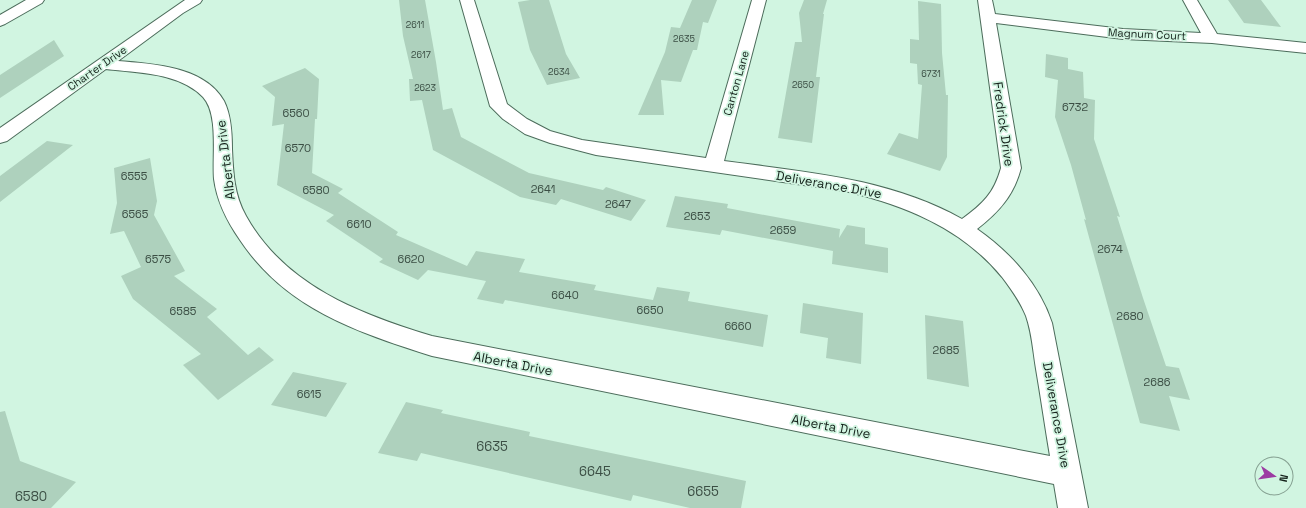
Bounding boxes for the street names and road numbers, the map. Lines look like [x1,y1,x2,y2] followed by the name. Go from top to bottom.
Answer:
[1108,25,1186,43] street label: Magnum Court
[65,42,129,94] street label: Charter Drive
[720,49,752,117] street label: Canton Lane
[989,81,1018,167] street label: Fredrick Drive
[212,119,239,201] street label: Alberta Drive
[775,167,883,202] street label: Deliverance Drive
[472,347,554,379] street label: Alberta Drive
[1039,361,1074,469] street label: Deliverance Drive
[790,410,872,442] street label: Alberta Drive

